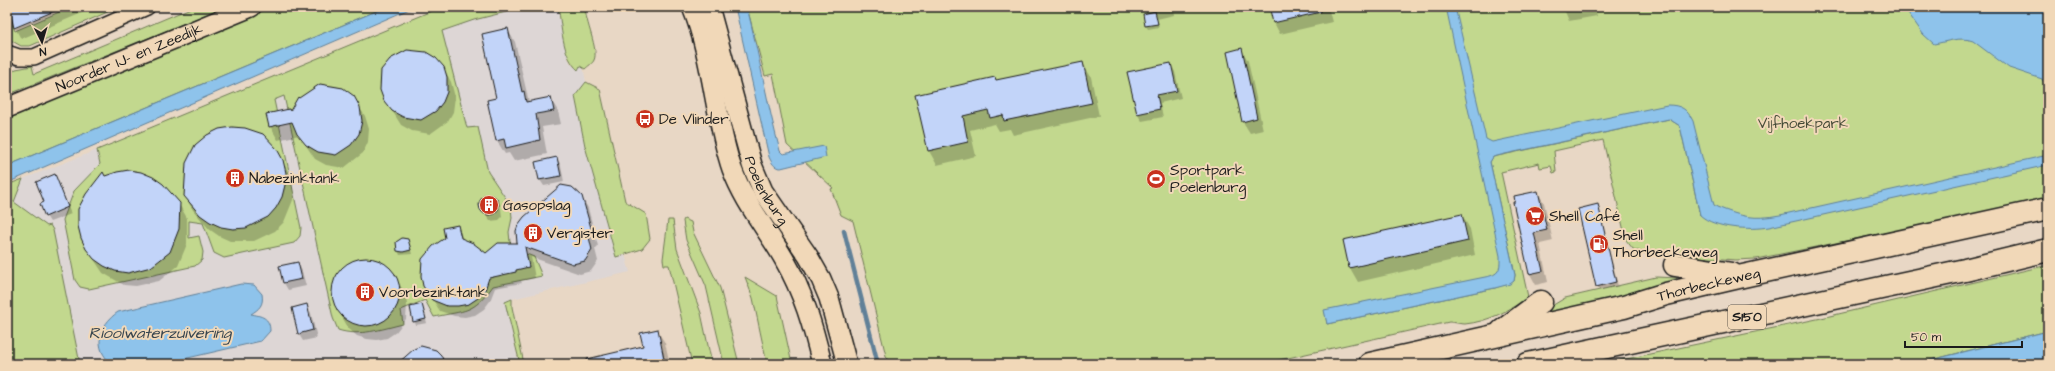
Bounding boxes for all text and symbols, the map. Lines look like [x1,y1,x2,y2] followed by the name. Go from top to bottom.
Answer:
[52,18,206,97] street label: Noorder IJ- en Zeedijk
[22,22,62,62] north arrow
[39,44,47,59] text: N
[634,108,656,130] bus stop icon: De Vlinder
[659,109,728,130] place label: De Vlinder
[1758,113,1848,134] park label: Vijfhoekpark
[740,154,794,230] street label: Poelenburg
[1170,160,1246,199] place label: Sportpark Poelenburg
[224,167,246,189] building icon: Nabezinktank
[249,168,339,189] place label: Nabezinktank
[1145,168,1167,190] sports icon: Sportpark Poelenburg
[478,194,500,216] building icon: Gasopslag
[503,195,571,217] place label: Gasopslag
[1524,205,1546,227] supermarket icon: Shell Café
[1549,206,1620,227] place label: Shell Café
[522,222,544,244] building icon: Vergister
[547,223,613,245] place label: Vergister
[1613,225,1718,264] place label: Shell Thorbeckeweg
[1588,233,1610,255] fuel station icon: Shell Thorbeckeweg
[1655,262,1762,307] street label: Thorbeckeweg
[354,281,376,303] building icon: Voorbezinktank
[379,282,487,303] place label: Voorbezinktank
[1728,305,1766,329] road number: S150
[89,322,233,345] water label: Rioolwaterzuivering
[1905,323,2022,349] scale bar
[1911,329,1942,346] text: 50 m

